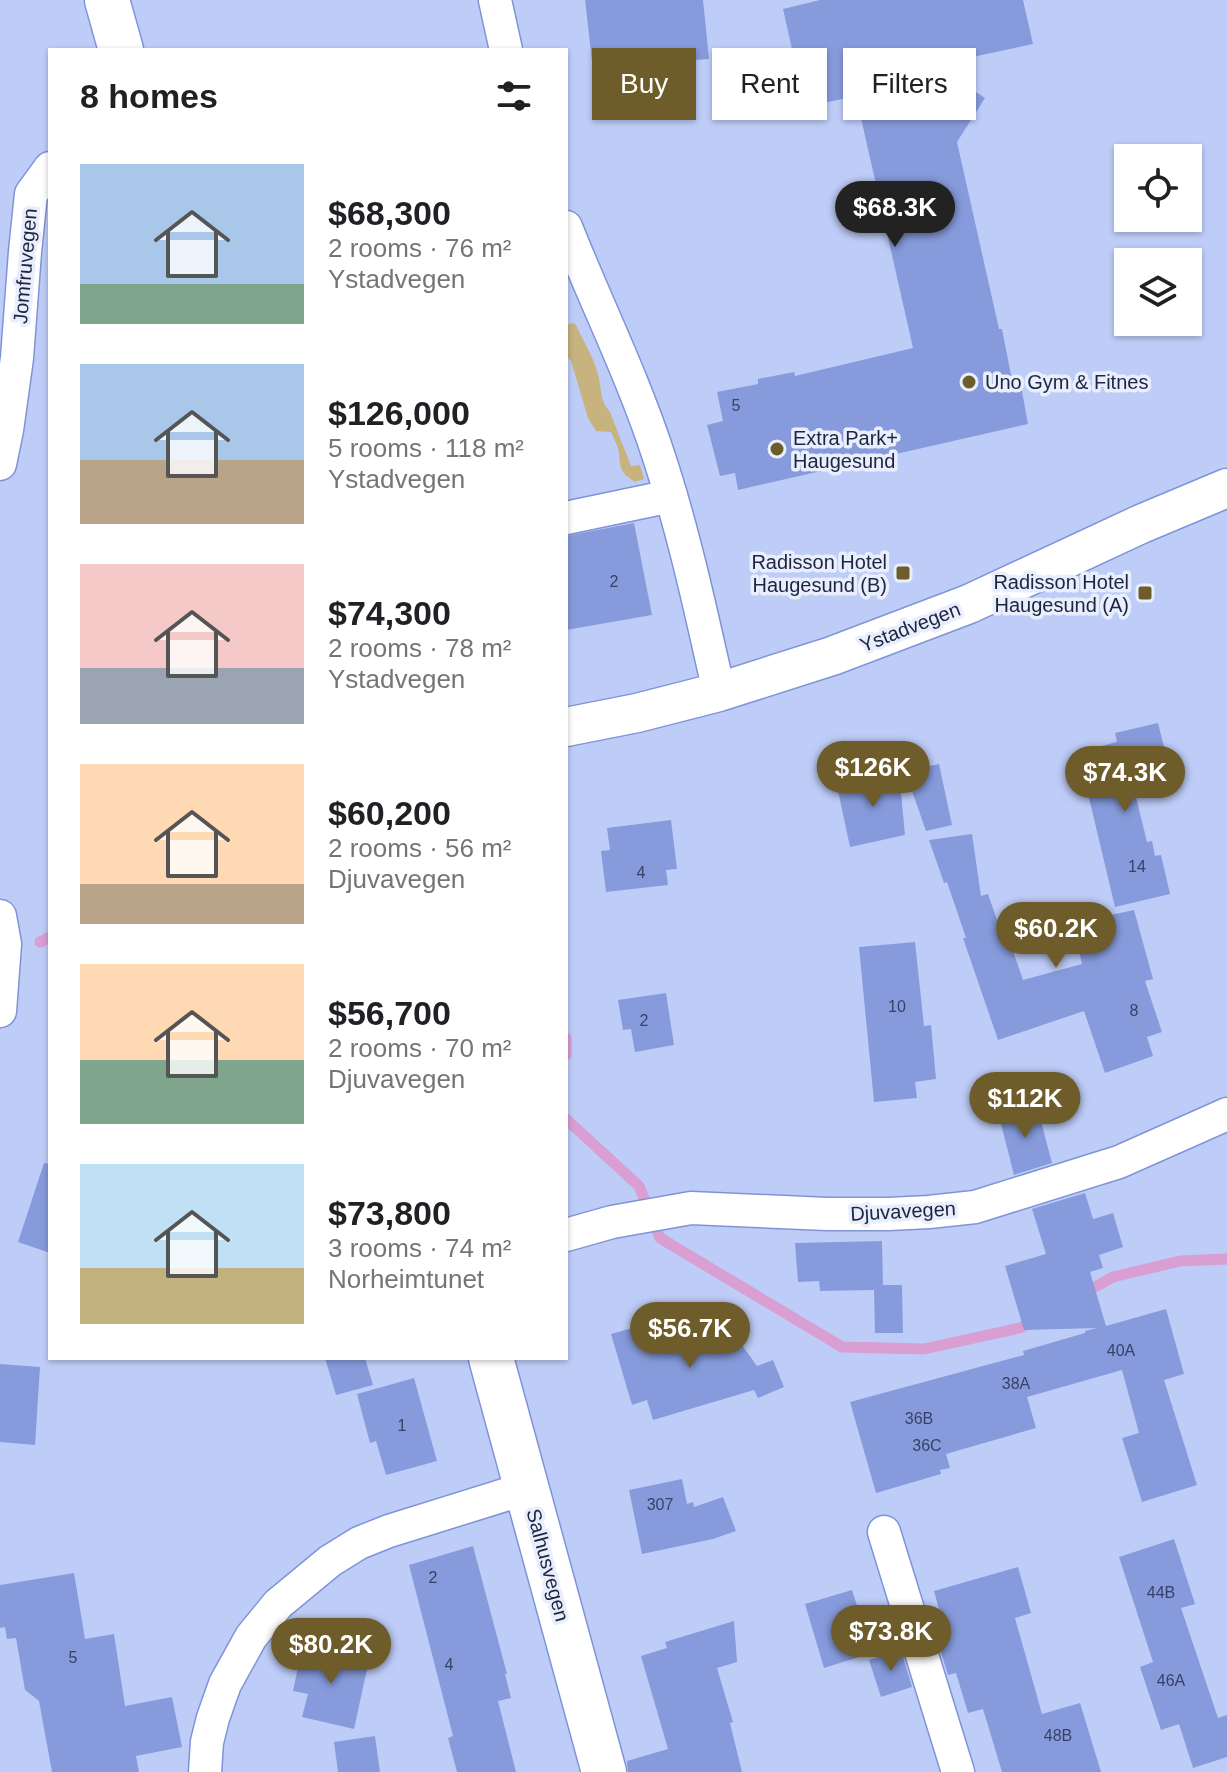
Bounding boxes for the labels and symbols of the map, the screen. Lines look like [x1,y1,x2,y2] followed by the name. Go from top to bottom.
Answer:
[830,181,960,249] pin: $68.3K
[9,207,41,325] street label: Jomfruvegen
[985,371,1148,393] place label: Uno Gym & Fitnes
[960,373,978,391] marker: Uno Gym & Fitnes
[732,397,741,414] house number: 5
[793,427,898,472] place label: Extra Park+ Haugesund
[768,440,786,458] marker: Extra Park+ Haugesund
[751,551,887,596] place label: Radisson Hotel Haugesund (B)
[894,564,912,582] marker: Radisson Hotel Haugesund (B)
[993,571,1129,616] place label: Radisson Hotel Haugesund (A)
[610,573,619,590] house number: 2
[1136,584,1154,602] marker: Radisson Hotel Haugesund (A)
[857,598,963,656] street label: Ystadvegen
[817,741,929,809] pin: $126K
[1060,746,1190,814] pin: $74.3K
[1128,858,1146,875] house number: 14
[637,864,646,881] house number: 4
[991,902,1121,970] pin: $60.2K
[888,998,906,1015] house number: 10
[1130,1002,1139,1019] house number: 8
[640,1012,649,1029] house number: 2
[969,1072,1081,1140] pin: $112K
[850,1197,956,1225] street label: Djuvavegen
[625,1302,755,1370] pin: $56.7K
[1107,1342,1136,1359] house number: 40A
[1002,1375,1031,1392] house number: 38A
[905,1410,933,1427] house number: 36B
[398,1417,407,1434] house number: 1
[912,1437,942,1454] house number: 36C
[647,1496,673,1513] house number: 307
[522,1506,574,1624] street label: Salhusvegen
[429,1569,438,1586] house number: 2
[1147,1584,1175,1601] house number: 44B
[826,1605,956,1673] pin: $73.8K
[266,1618,396,1686] pin: $80.2K
[69,1649,78,1666] house number: 5
[445,1656,454,1673] house number: 4
[1157,1672,1186,1689] house number: 46A
[1044,1727,1072,1744] house number: 48B

